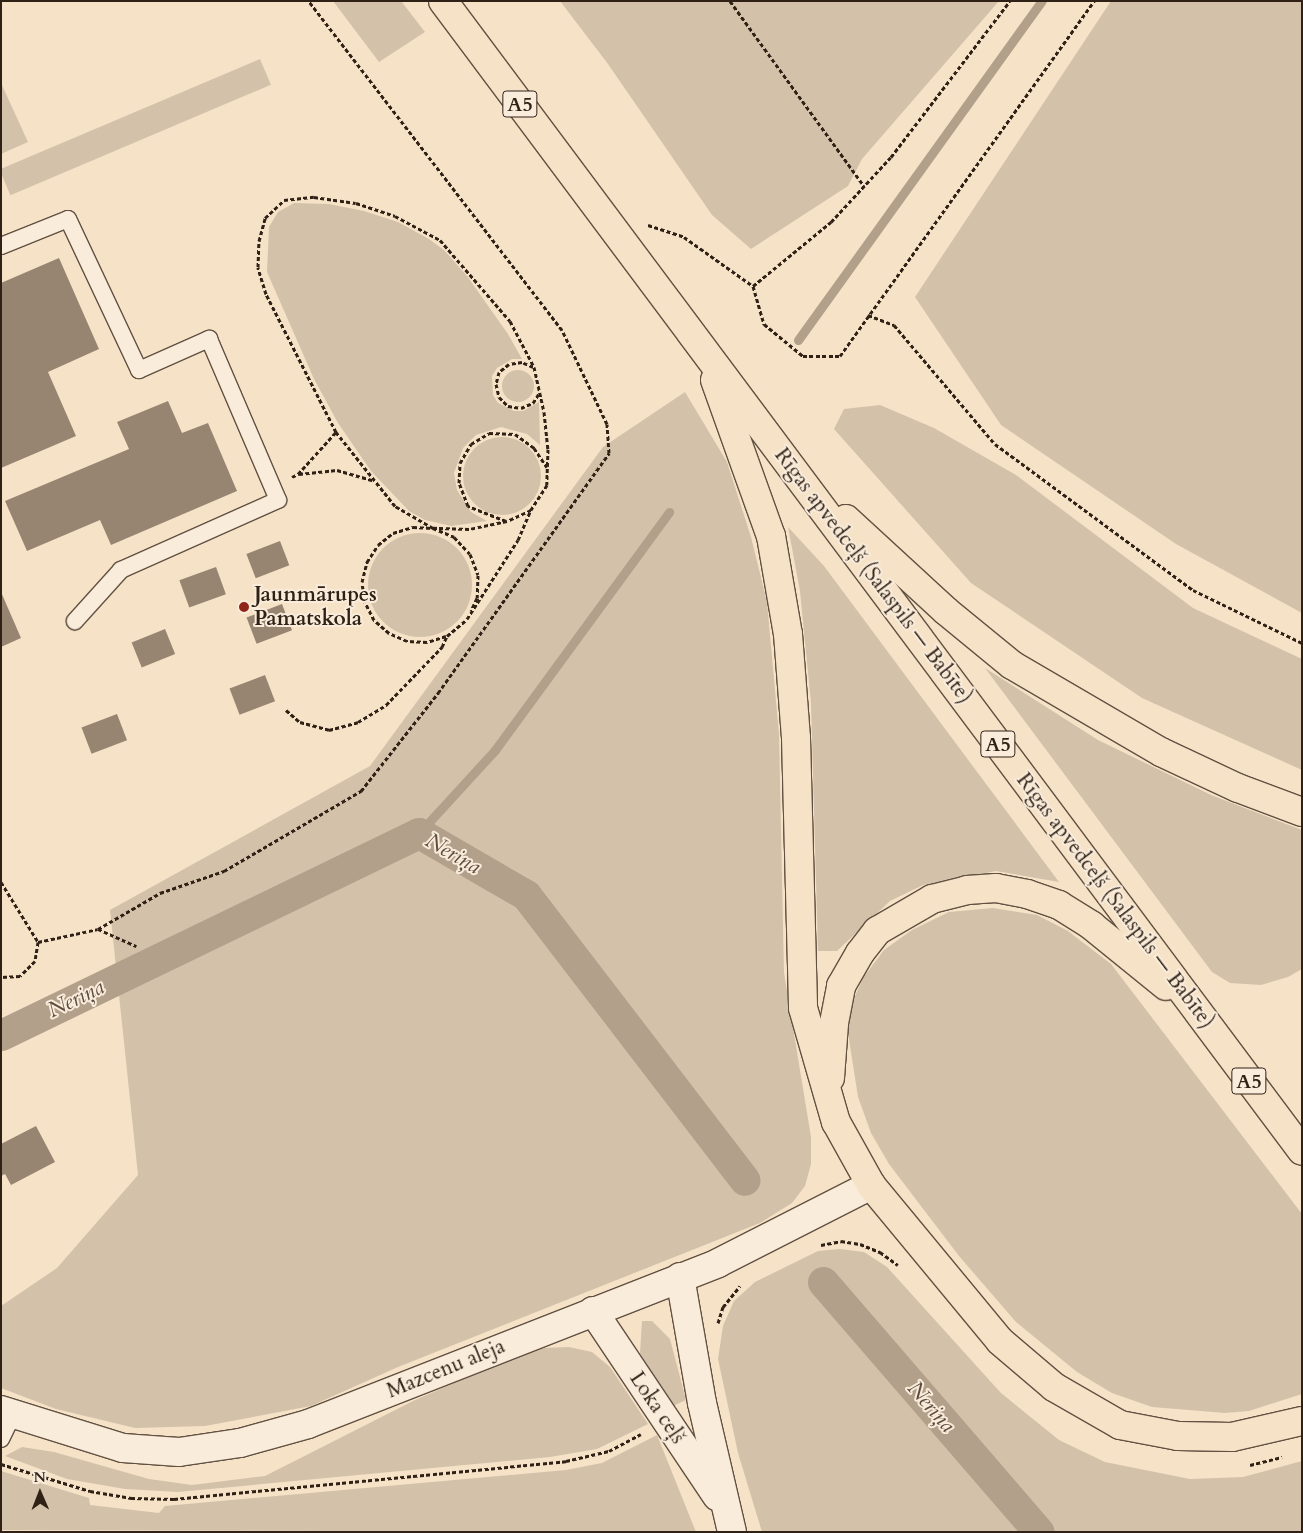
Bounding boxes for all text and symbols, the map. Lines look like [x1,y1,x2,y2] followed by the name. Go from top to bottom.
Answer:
[501,86,539,122] road number: A5
[769,443,977,709] street label: Rīgas apvedceļš (Salaspils — Babīte)
[254,582,377,632] place label: Jaunmārupes Pamatskola
[238,601,250,613] marker: Jaunmārupes Pamatskola
[979,726,1017,762] road number: A5
[1011,768,1219,1034] street label: Rīgas apvedceļš (Salaspils — Babīte)
[421,828,485,880] water label: Neriņa
[43,974,109,1024] water label: Neriņa
[1230,1064,1268,1098] road number: A5
[383,1334,509,1404] street label: Mazcenu aleja
[624,1367,690,1449] street label: Loka ceļš
[902,1376,960,1438] water label: Neriņa
[15,1468,65,1518] north arrow
[33,1468,46,1487] text: N

